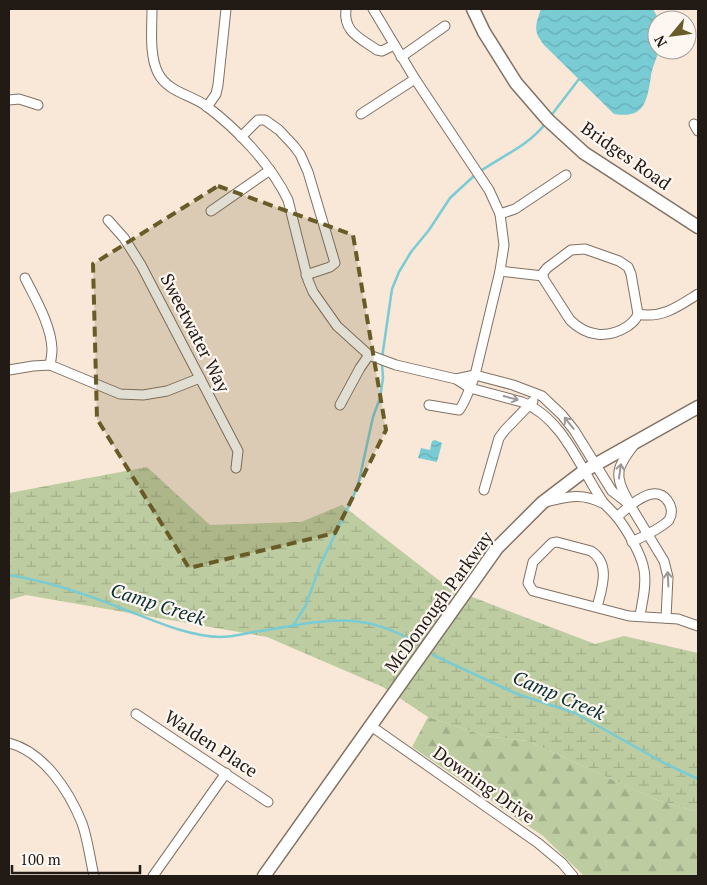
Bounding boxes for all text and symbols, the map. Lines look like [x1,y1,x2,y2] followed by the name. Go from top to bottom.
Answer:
[647,10,697,60] north arrow
[649,32,671,51] text: N
[577,115,676,195] street label: Bridges Road
[156,269,237,397] street label: Sweetwater Way
[502,394,518,404] one-way arrow
[563,417,574,430] one-way arrow
[615,463,625,479] one-way arrow
[379,525,498,677] street label: McDonough Parkway
[663,571,672,587] one-way arrow
[108,577,209,631] water label: Camp Creek
[509,664,610,725] water label: Camp Creek
[160,704,263,782] street label: Walden Place
[429,740,540,828] street label: Downing Drive
[12,842,140,874] scale bar
[20,849,61,869] text: 100 m

